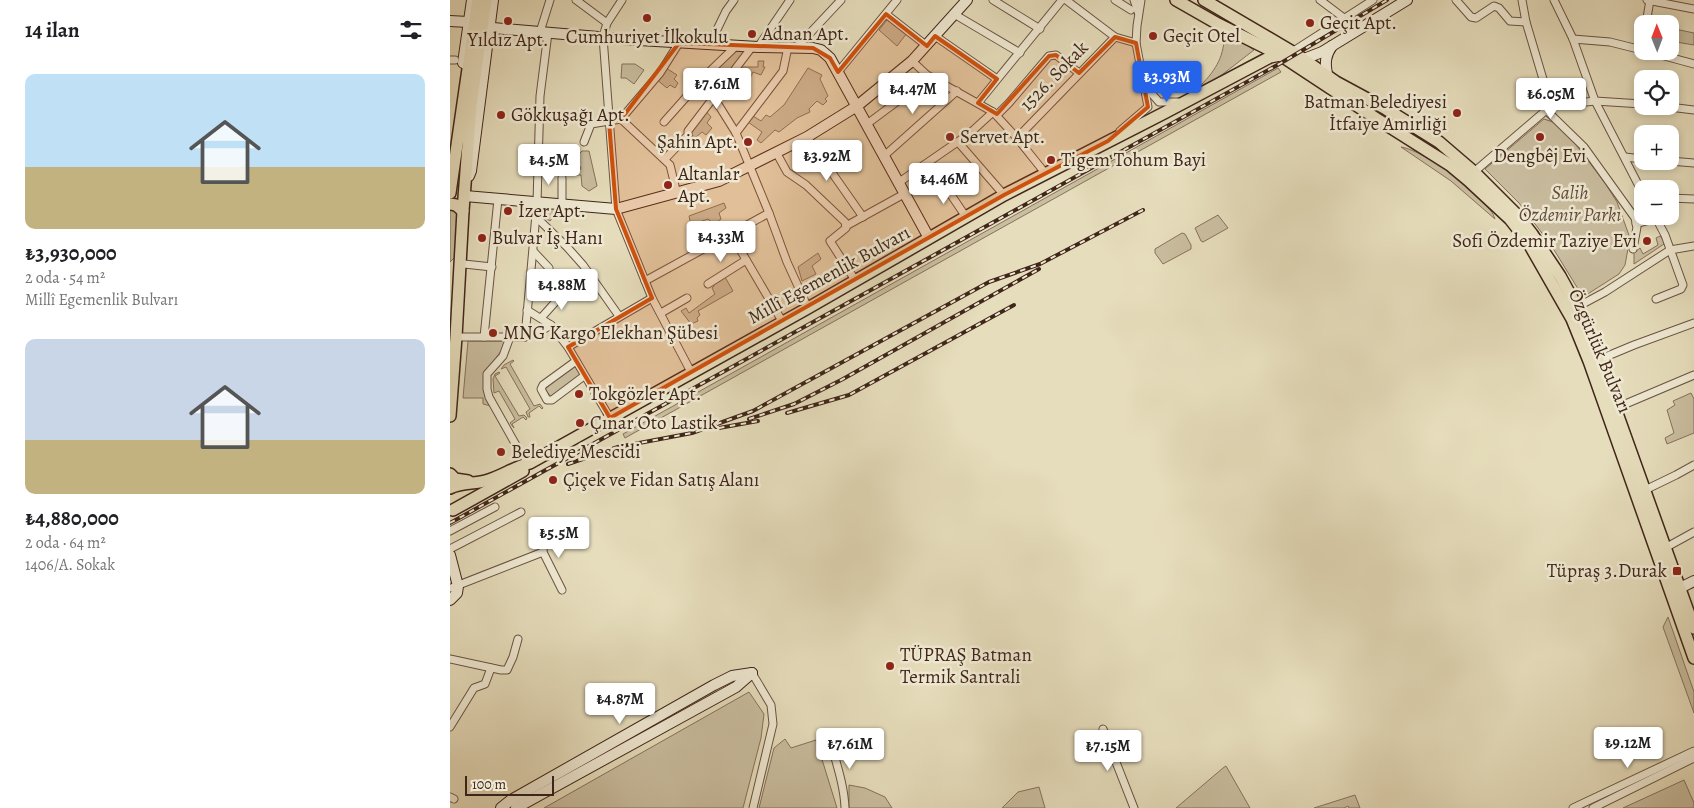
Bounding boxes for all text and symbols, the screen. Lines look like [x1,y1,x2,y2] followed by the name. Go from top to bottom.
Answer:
[1320,10,1397,36] place label: Geçit Apt.
[641,12,653,24] marker: Cumhuriyet İlkokulu
[502,15,514,27] marker: Yıldız Apt.
[1634,15,1679,60] north arrow
[1634,15,1679,225] map controls
[25,16,80,44] text: 14 ilan
[397,16,425,44] icon: filters
[1304,17,1316,29] marker: Geçit Apt.
[761,21,849,47] place label: Adnan Apt.
[1163,23,1240,49] place label: Geçit Otel
[566,24,729,50] place label: Cumhuriyet İlkokulu
[466,27,549,53] place label: Yıldız Apt.
[746,28,758,40] marker: Adnan Apt.
[1147,30,1159,42] marker: Geçit Otel
[1014,35,1094,117] street label: 1526. Sokak
[1126,61,1208,103] pin: ₺3.93M
[1144,66,1190,88] text: ₺3.93M
[676,68,758,110] pin: ₺7.61M
[1634,70,1679,115] button: locate
[872,72,954,115] pin: ₺4.47M
[694,73,740,95] text: ₺7.61M
[889,78,937,100] text: ₺4.47M
[1510,78,1592,120] pin: ₺6.05M
[1527,83,1575,105] text: ₺6.05M
[1304,89,1447,137] place label: Batman Belediyesi İtfaiye Amirliği
[511,102,630,128] place label: Gökkuşağı Apt.
[180,107,270,197] icon: home
[1451,107,1463,119] marker: Batman Belediyesi İtfaiye Amirliği
[495,109,507,121] marker: Gökkuşağı Apt.
[960,124,1045,150] place label: Servet Apt.
[1634,125,1679,170] button: +
[657,129,738,155] place label: Şahin Apt.
[944,131,956,143] marker: Servet Apt.
[1534,131,1546,143] marker: Dengbêj Evi
[742,136,754,148] marker: Şahin Apt.
[786,140,868,182] pin: ₺3.92M
[1494,143,1586,169] place label: Dengbêj Evi
[514,144,584,186] pin: ₺4.5M
[803,145,851,167] text: ₺3.92M
[1061,147,1206,173] place label: Tigem Tohum Bayi
[529,149,569,171] text: ₺4.5M
[1045,154,1057,166] marker: Tigem Tohum Bayi
[677,161,740,209] place label: Altanlar Apt.
[903,162,985,205] pin: ₺4.46M
[920,168,968,190] text: ₺4.46M
[662,179,674,191] marker: Altanlar Apt.
[1519,180,1621,228] park label: Salih Özdemir Parkı
[1634,180,1679,225] button: −
[518,198,586,224] place label: İzer Apt.
[502,205,514,217] marker: İzer Apt.
[680,220,762,263] pin: ₺4.33M
[743,220,915,330] street label: Millî Egemenlik Bulvarı
[492,225,603,251] place label: Bulvar İş Hanı
[698,226,744,248] text: ₺4.33M
[1452,228,1637,254] place label: Sofi Özdemir Taziye Evi
[476,232,488,244] marker: Bulvar İş Hanı
[1641,235,1653,247] marker: Sofi Özdemir Taziye Evi
[25,239,117,267] text: ₺3,930,000
[25,267,105,289] text: 2 oda · 54 m²
[521,268,603,311] pin: ₺4.88M
[538,274,586,296] text: ₺4.88M
[1562,285,1638,417] street label: Özgürlük Bulvarı
[25,289,178,311] text: Millî Egemenlik Bulvarı
[503,320,718,346] place label: MNG Kargo Elekhan Şübesi
[487,327,499,339] marker: MNG Kargo Elekhan Şübesi
[180,372,270,462] icon: home
[589,381,701,407] place label: Tokgözler Apt.
[573,388,585,400] marker: Tokgözler Apt.
[590,410,718,436] place label: Çınar Oto Lastik
[574,417,586,429] marker: Çınar Oto Lastik
[511,439,641,465] place label: Belediye Mescidi
[495,446,507,458] marker: Belediye Mescidi
[563,467,759,493] place label: Çiçek ve Fidan Satış Alanı
[547,474,559,486] marker: Çiçek ve Fidan Satış Alanı
[25,504,119,532] text: ₺4,880,000
[524,516,594,559] pin: ₺5.5M
[539,522,579,544] text: ₺5.5M
[25,532,106,554] text: 2 oda · 64 m²
[25,554,115,576] text: 1406/A. Sokak
[1547,558,1668,584] place label: Tüpraş 3.Durak
[1671,565,1683,577] marker: Tüpraş 3.Durak
[900,642,1032,690] place label: TÜPRAŞ Batman Termik Santrali
[884,660,896,672] marker: TÜPRAŞ Batman Termik Santrali
[579,682,661,725] pin: ₺4.87M
[596,688,644,710] text: ₺4.87M
[1587,726,1669,769] pin: ₺9.12M
[809,728,891,770] pin: ₺7.61M
[1067,730,1149,772] pin: ₺7.15M
[1605,732,1651,754] text: ₺9.12M
[827,733,873,755] text: ₺7.61M
[1085,735,1131,757] text: ₺7.15M
[465,773,554,796] scale bar
[472,775,506,794] text: 100 m

